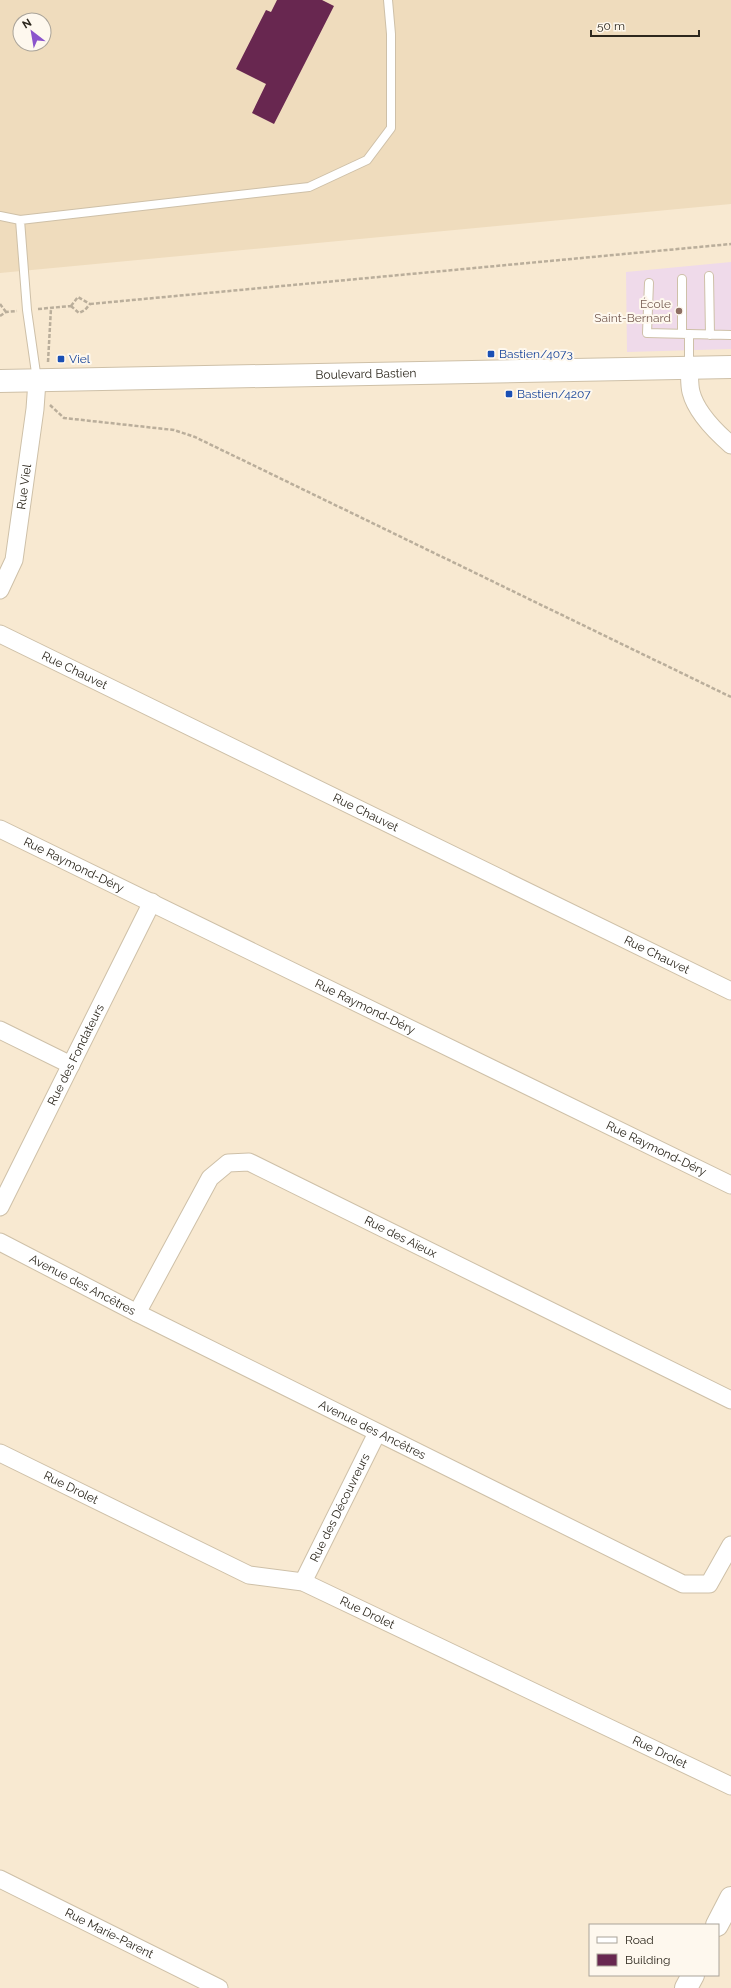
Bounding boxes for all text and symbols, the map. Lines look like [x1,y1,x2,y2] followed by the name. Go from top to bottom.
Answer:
[12,12,52,52] north arrow
[591,12,699,38] scale bar
[20,16,34,32] text: N
[597,19,625,33] text: 50 m
[594,297,671,325] place label: École Saint-Bernard
[674,306,684,316] marker: École Saint-Bernard
[499,347,573,361] place label: Bastien/4073
[486,349,496,359] marker: Bastien/4073
[69,352,91,366] place label: Viel
[56,354,66,364] marker: Viel
[315,366,416,382] street label: Boulevard Bastien
[517,387,591,401] place label: Bastien/4207
[504,389,514,399] marker: Bastien/4207
[14,462,34,510] street label: Rue Viel
[40,649,110,692] street label: Rue Chauvet
[331,791,401,835] street label: Rue Chauvet
[21,835,127,895] street label: Rue Raymond-Déry
[622,933,692,977] street label: Rue Chauvet
[313,976,418,1037] street label: Rue Raymond-Déry
[45,1002,107,1108] street label: Rue des Fondateurs
[604,1118,709,1179] street label: Rue Raymond-Déry
[362,1213,439,1261] street label: Rue des Aïeux
[27,1251,138,1318] street label: Avenue des Ancêtres
[316,1397,428,1462] street label: Avenue des Ancêtres
[307,1451,373,1564] street label: Rue des Découvreurs
[41,1468,101,1507] street label: Rue Drolet
[338,1594,397,1632] street label: Rue Drolet
[630,1733,689,1771] street label: Rue Drolet
[63,1905,156,1961] street label: Rue Marie-Parent
[589,1924,719,1976] legend
[625,1933,654,1947] text: Road
[625,1953,671,1967] text: Building

